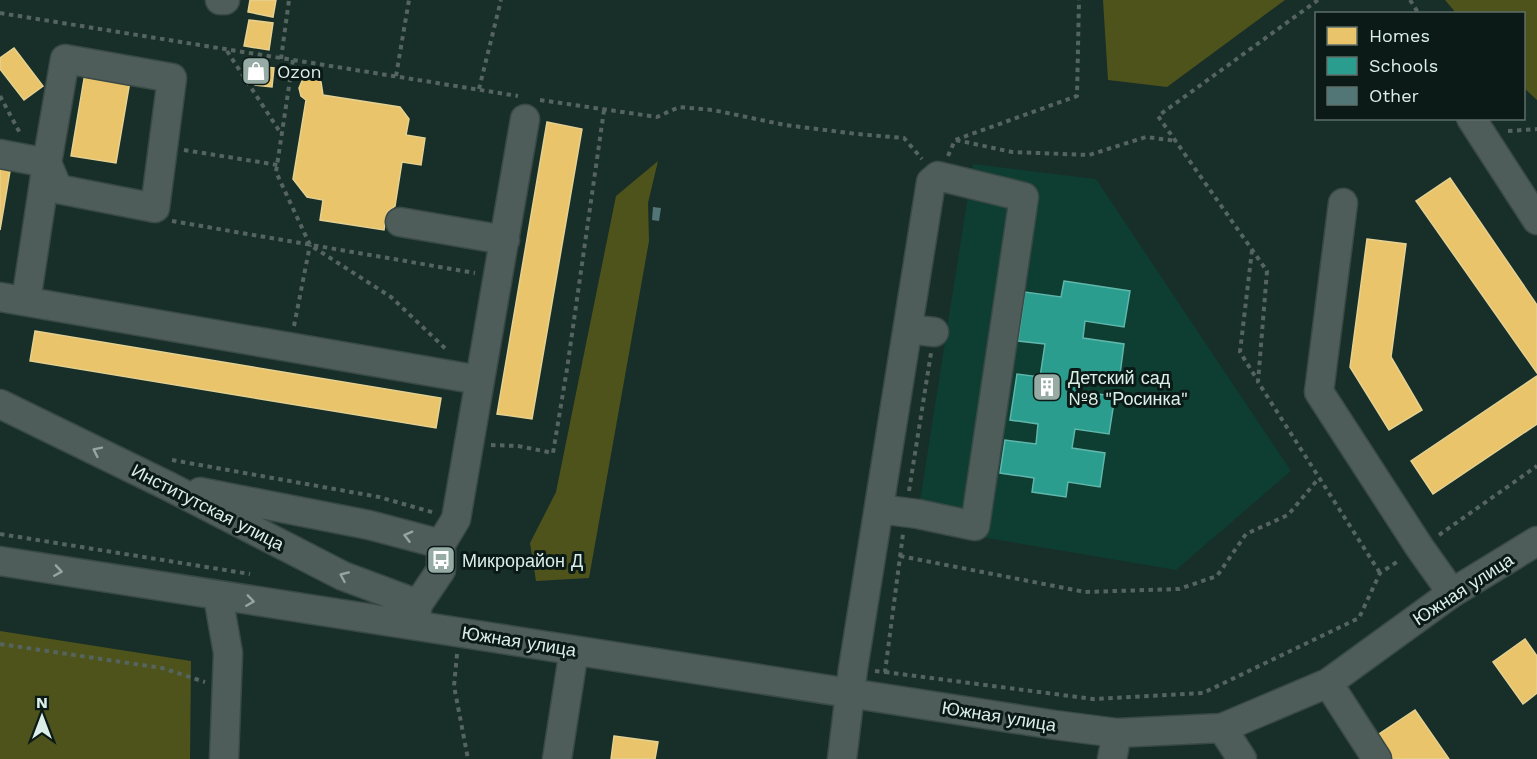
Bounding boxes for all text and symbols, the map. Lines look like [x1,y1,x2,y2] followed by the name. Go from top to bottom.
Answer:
[1315,12,1525,120] legend
[1369,25,1430,46] text: Homes
[240,55,272,87] shop icon: Ozon
[1369,55,1438,76] text: Schools
[277,61,322,82] place label: Ozon
[1369,85,1419,106] text: Other
[1068,367,1188,409] place label: Детский сад №8 "Росинка"
[1031,371,1063,403] building icon: Детский сад №8 "Росинка"
[92,447,103,459] one-way arrow
[128,459,289,555] street label: Институтская улица
[403,530,413,543] one-way arrow
[425,544,457,576] bus stop icon: Микрорайон Д
[1409,548,1518,629] street label: Южная улица
[462,550,583,571] place label: Микрорайон Д
[53,564,62,576] one-way arrow
[339,571,350,583] one-way arrow
[246,594,255,606] one-way arrow
[460,622,579,661] street label: Южная улица
[12,687,72,747] north arrow
[36,693,48,712] text: N
[940,697,1059,736] street label: Южная улица

